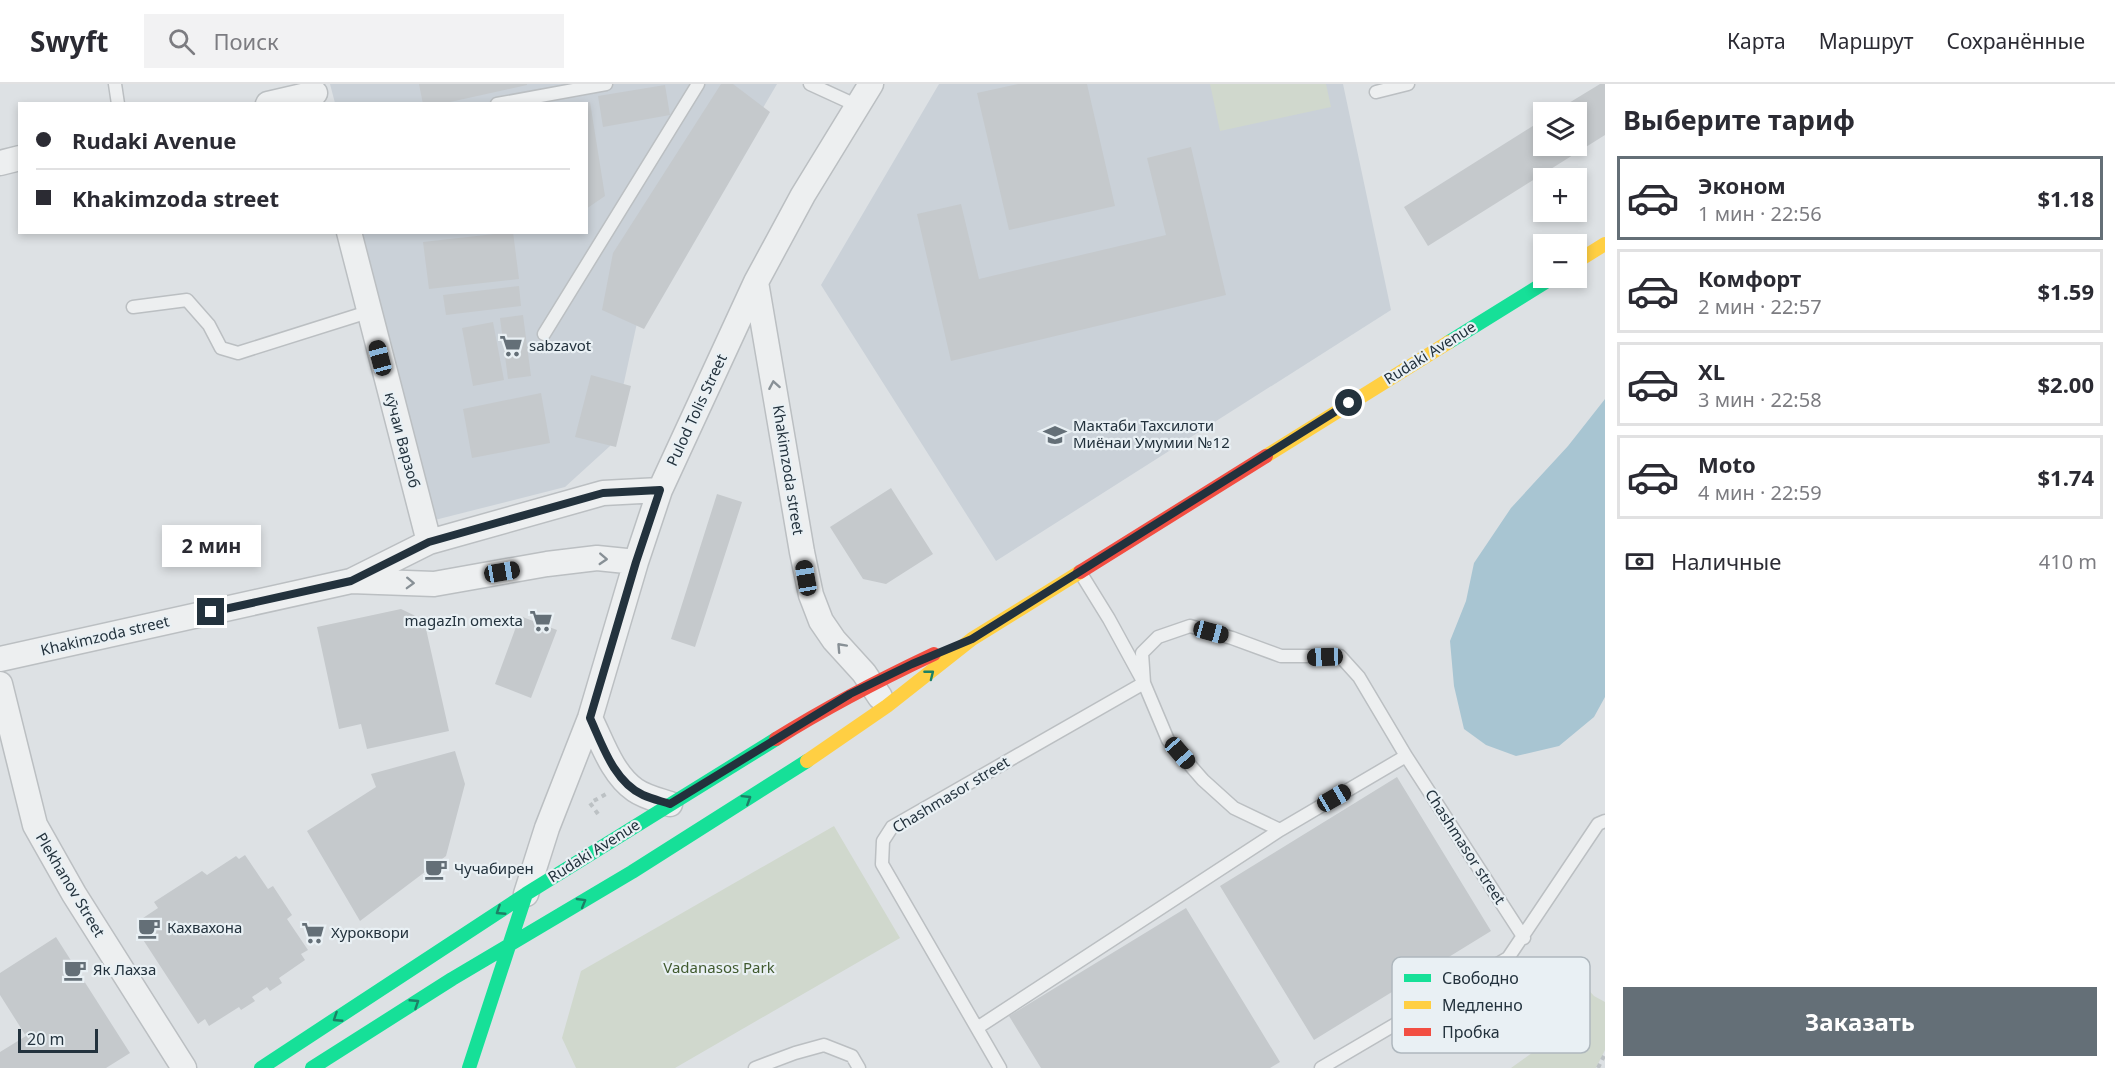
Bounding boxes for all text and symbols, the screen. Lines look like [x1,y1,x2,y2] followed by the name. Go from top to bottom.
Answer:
[144,14,564,68] search box
[30,22,108,60] text: Swyft
[165,25,198,58] icon: search
[213,26,279,56] text: Поиск
[1727,27,1786,55] text: Карта
[1819,27,1914,55] text: Маршрут
[1947,27,2085,55] text: Сохранённые
[1623,101,1855,138] text: Выберите тариф
[1533,102,1587,288] map controls
[1533,102,1587,156] button: layers
[72,125,236,155] text: Rudaki Avenue
[1533,168,1587,222] button: +
[1698,170,1786,200] text: Эконом
[1626,171,1680,225] icon: car
[72,183,279,213] text: Khakimzoda street
[2037,183,2094,213] text: $1.18
[1698,200,1822,227] text: 1 мин · 22:56
[1533,234,1587,288] button: −
[1698,263,1801,293] text: Комфорт
[1626,264,1680,318] icon: car
[2037,276,2094,306] text: $1.59
[1698,293,1822,320] text: 2 мин · 22:57
[1380,316,1479,388] street label: Rudaki Avenue
[498,333,524,359] supermarket icon: sabzavot
[529,335,592,355] place label: sabzavot
[367,338,393,378] car
[661,350,731,469] street label: Pulod Tolis Street
[1698,356,1725,386] text: XL
[1626,357,1680,411] icon: car
[2037,369,2094,399] text: $2.00
[768,380,781,390] one-way arrow
[1698,386,1822,413] text: 3 мин · 22:58
[1335,389,1362,416] route start
[381,390,425,490] street label: кӯчаи Варзоб
[769,403,809,537] street label: Khakimzoda street
[1073,415,1230,452] place label: Мактаби Тахсилоти Миёнаи Умумии №12
[1042,422,1068,448] school or university icon: Мактаби Тахсилоти Миёнаи Умумии №12
[1698,449,1756,479] text: Moto
[1626,450,1680,504] icon: car
[2037,462,2094,492] text: $1.74
[1698,479,1822,506] text: 4 мин · 22:59
[162,525,260,567] callout: 2 мин
[182,532,241,559] text: 2 мин
[1623,545,1656,578] icon: cash
[1671,546,1781,576] text: Наличные
[2039,548,2097,575] text: 410 m
[598,553,607,566] one-way arrow
[794,559,818,597] car
[483,560,521,584] car
[405,576,414,589] one-way arrow
[197,598,224,625] route end
[528,608,554,634] supermarket icon: magazIn omexta
[39,610,172,660] street label: Khakimzoda street
[405,610,523,630] place label: magazIn omexta
[1191,619,1231,645] car
[837,643,848,654] one-way arrow
[1307,647,1343,667] car
[923,670,934,681] one-way arrow
[1161,734,1199,772] car
[888,751,1013,837] street label: Chashmasor street
[1314,781,1354,815] car
[1421,785,1511,908] street label: Chashmasor street
[741,795,751,807] one-way arrow
[544,814,643,886] street label: Rudaki Avenue
[32,829,110,941] street label: Plekhanov Street
[423,856,449,882] cafe icon: Чучабирен
[454,858,534,878] place label: Чучабирен
[576,898,586,910] one-way arrow
[495,904,506,915] one-way arrow
[136,915,162,941] cafe icon: Кахвахона
[167,917,242,937] place label: Кахвахона
[300,920,326,946] supermarket icon: Хуроквори
[331,922,409,942] place label: Хуроквори
[62,957,88,983] cafe icon: Як Лахза
[663,957,775,977] park label: Vadanasos Park
[1392,957,1590,1053] legend
[93,959,156,979] place label: Як Лахза
[1442,967,1519,989] text: Свободно
[1623,987,2097,1056] button: Заказать
[1442,994,1523,1016] text: Медленно
[408,999,419,1010] one-way arrow
[332,1011,343,1022] one-way arrow
[1442,1021,1500,1043] text: Пробка
[18,1026,98,1054] scale bar
[27,1028,64,1050] text: 20 m

